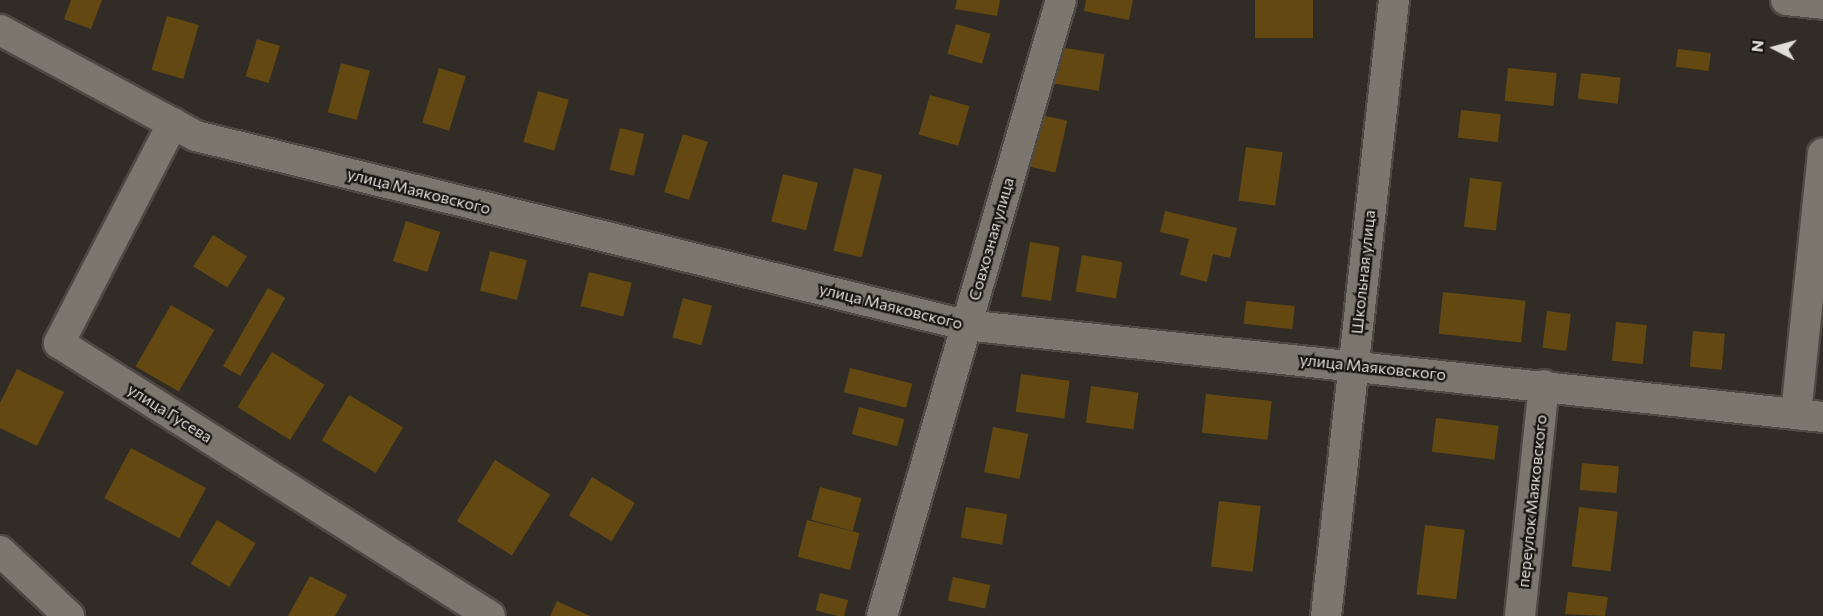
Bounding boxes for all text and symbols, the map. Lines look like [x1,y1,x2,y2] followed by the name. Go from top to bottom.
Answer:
[1745,18,1805,78] north arrow
[1747,39,1767,53] text: N
[345,164,493,218] street label: улица Маяковского
[964,175,1018,303] street label: Совхозная улица
[1347,209,1379,335] street label: Школьная улица
[817,279,965,333] street label: улица Маяковского
[1299,350,1447,384] street label: улица Маяковского
[124,379,216,447] street label: улица Гусева
[1513,414,1551,588] street label: переулок Маяковского

